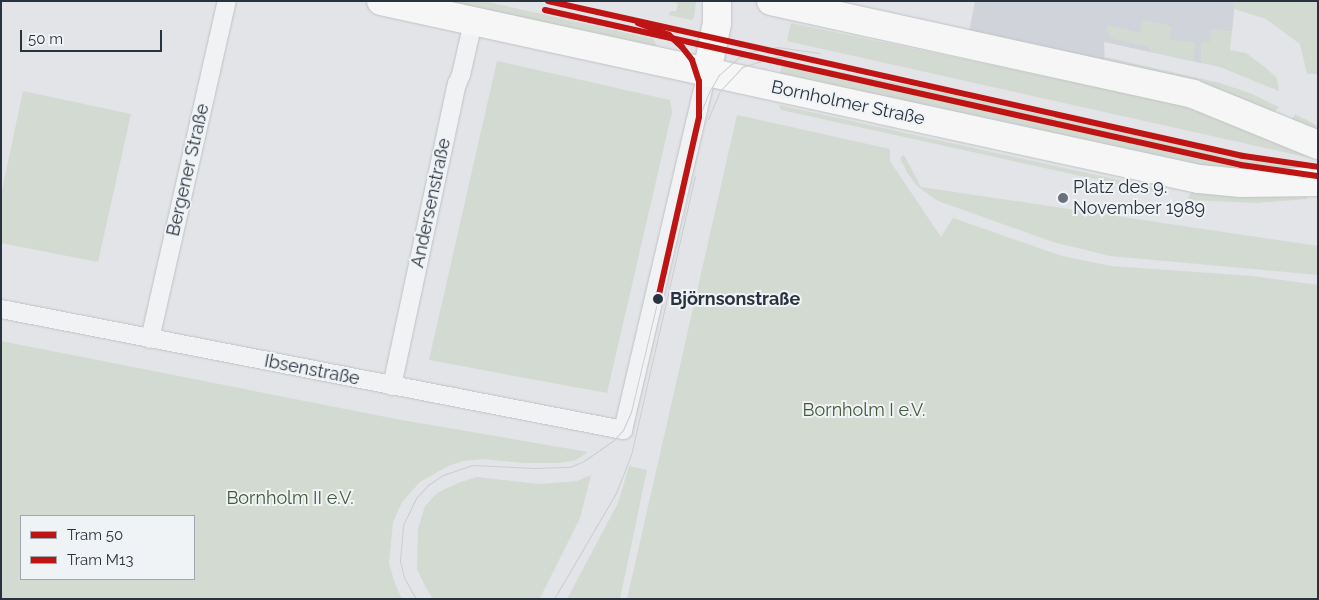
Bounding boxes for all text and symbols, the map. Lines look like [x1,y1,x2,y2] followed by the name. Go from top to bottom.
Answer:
[22,20,165,52] scale bar
[28,30,63,48] text: 50 m
[769,76,927,130] street label: Bornholmer Straße
[162,101,214,239] street label: Bergener Straße
[407,136,455,270] street label: Andersenstraße
[1073,177,1206,220] place label: Platz des 9. November 1989
[1057,192,1069,204] marker: Platz des 9. November 1989
[670,288,800,310] place label: Björnsonstraße
[649,290,667,308] marker: Björnsonstraße
[263,350,361,390] street label: Ibsenstraße
[803,399,925,421] park label: Bornholm I e.V.
[226,487,354,509] park label: Bornholm II e.V.
[20,515,195,580] legend
[67,526,123,544] text: Tram 50
[67,551,133,569] text: Tram M13

